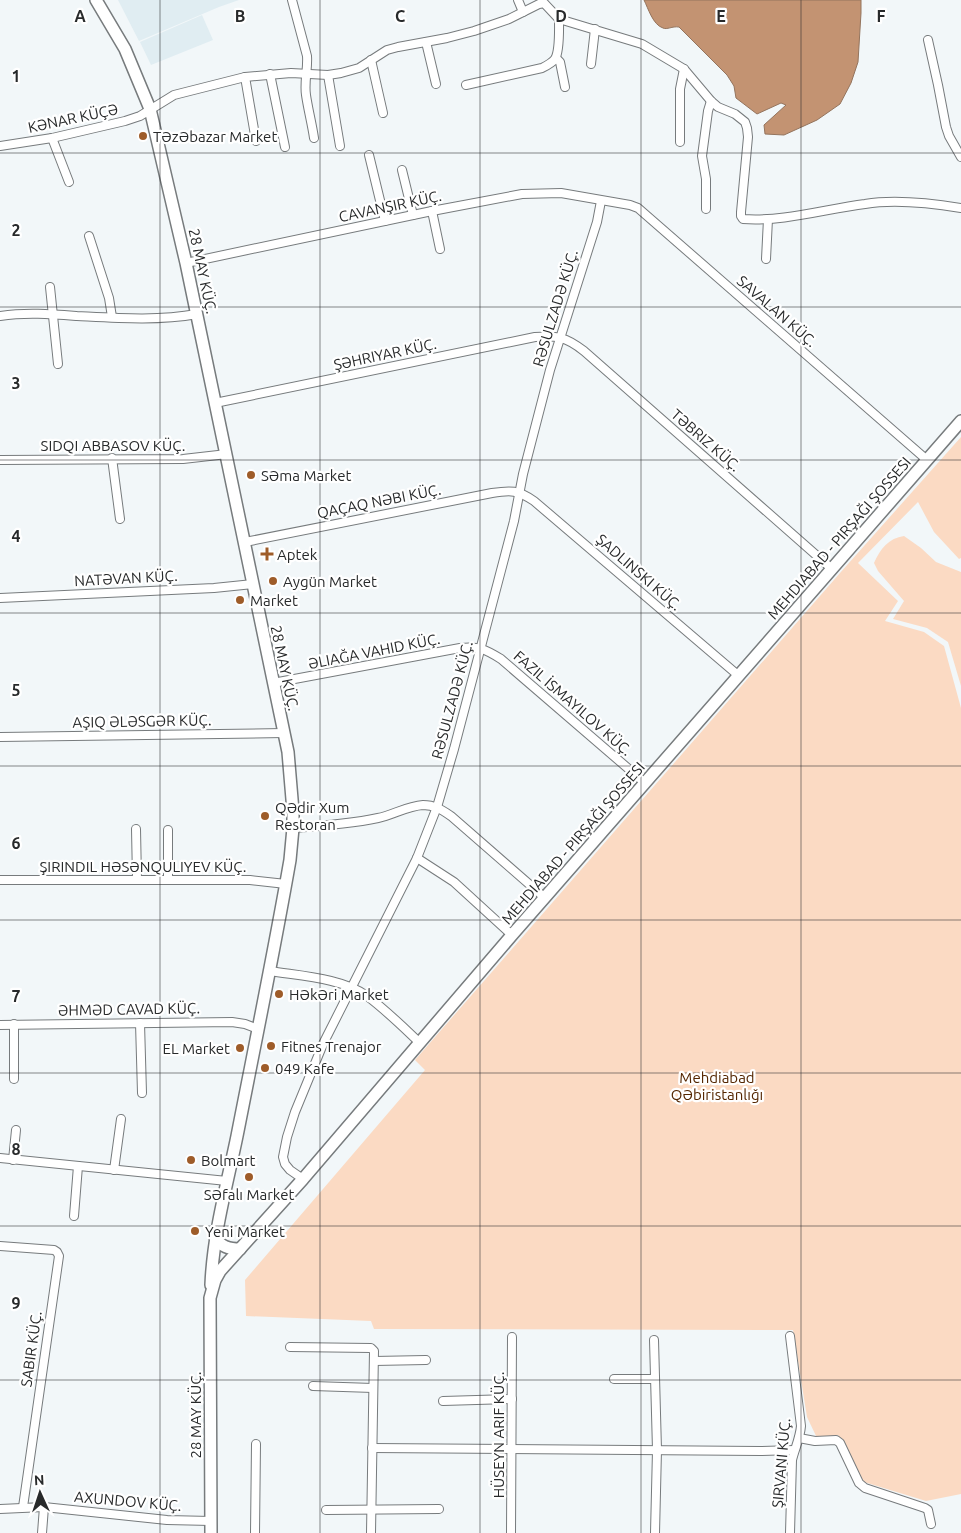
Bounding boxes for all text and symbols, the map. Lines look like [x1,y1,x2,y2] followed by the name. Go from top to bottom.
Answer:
[74,7,86,25] text: A
[235,7,245,25] text: B
[395,7,405,25] text: C
[555,7,567,25] text: D
[716,7,726,25] text: E
[877,7,886,25] text: F
[11,67,21,85] text: 1
[26,100,120,136] street label: KƏNAR KÜÇƏ
[153,128,277,145] place label: Təzəbazar Market
[137,130,149,142] marker: Təzəbazar Market
[337,187,443,225] street label: CAVANŞIR KÜÇ.
[11,221,21,239] text: 2
[186,227,220,315] street label: 28 MAY KÜÇ.
[529,247,581,369] street label: RƏSULZADƏ KÜÇ.
[734,272,820,350] street label: SAVALAN KÜÇ.
[332,335,438,373] street label: ŞƏHRIYAR KÜÇ.
[11,374,21,392] text: 3
[668,405,744,475] street label: TƏBRIZ KÜÇ.
[41,437,185,454] street label: SIDQI ABBASOV KÜÇ.
[764,453,914,623] street label: MEHDIABAD - PIRŞAĞI ŞOSSESI
[261,467,351,484] place label: Səma Market
[245,469,257,481] marker: Səma Market
[316,481,442,521] street label: QAÇAQ NƏBI KÜÇ.
[11,527,21,545] text: 4
[593,530,685,614] street label: ŞADLINSKI KÜÇ.
[277,546,318,563] place label: Aptek
[261,548,273,560] marker: Aptek
[74,567,178,589] street label: NATƏVAN KÜÇ.
[283,573,377,590] place label: Aygün Market
[267,575,279,587] marker: Aygün Market
[250,592,298,609] place label: Market
[234,594,246,606] marker: Market
[268,624,302,712] street label: 28 MAY KÜÇ.
[307,630,441,672] street label: ƏLIAĞA VAHID KÜÇ.
[428,639,476,761] street label: RƏSULZADƏ KÜÇ.
[510,647,636,759] street label: FAZIL İSMAYILOV KÜÇ.
[11,681,21,699] text: 5
[72,711,212,731] street label: AŞIQ ƏLƏSGƏR KÜÇ.
[498,758,648,928] street label: MEHDIABAD - PIRŞAĞI ŞOSSESI
[275,799,349,833] place label: Qədir Xum Restoran
[259,810,271,822] marker: Qədir Xum Restoran
[11,834,21,852] text: 6
[39,858,247,875] street label: ŞIRINDIL HƏSƏNQULIYEV KÜÇ.
[289,986,389,1003] place label: Həkəri Market
[11,987,21,1005] text: 7
[273,988,285,1000] marker: Həkəri Market
[58,999,200,1019] street label: ƏHMƏD CAVAD KÜÇ.
[281,1038,382,1055] place label: Fitnes Trenajor
[163,1040,230,1057] place label: EL Market
[265,1040,277,1052] marker: Fitnes Trenajor
[234,1042,246,1054] marker: EL Market
[275,1060,335,1077] place label: 049 Kafe
[259,1062,271,1074] marker: 049 Kafe
[671,1069,763,1103] park label: Mehdiabad Qəbiristanlığı
[11,1140,21,1158] text: 8
[201,1152,256,1169] place label: Bolmart
[185,1154,197,1166] marker: Bolmart
[243,1171,255,1183] marker: Səfalı Market
[204,1186,294,1203] place label: Səfalı Market
[205,1223,285,1240] place label: Yeni Market
[189,1225,201,1237] marker: Yeni Market
[11,1294,21,1312] text: 9
[17,1310,45,1388] street label: SABIR KÜÇ.
[187,1372,204,1458] street label: 28 MAY KÜÇ.
[490,1372,507,1498] street label: HÜSEYN ARIF KÜÇ.
[769,1417,793,1509] street label: ŞIRVANI KÜÇ.
[15,1468,65,1518] north arrow
[34,1472,45,1488] text: N
[73,1488,183,1514] street label: AXUNDOV KÜÇ.

